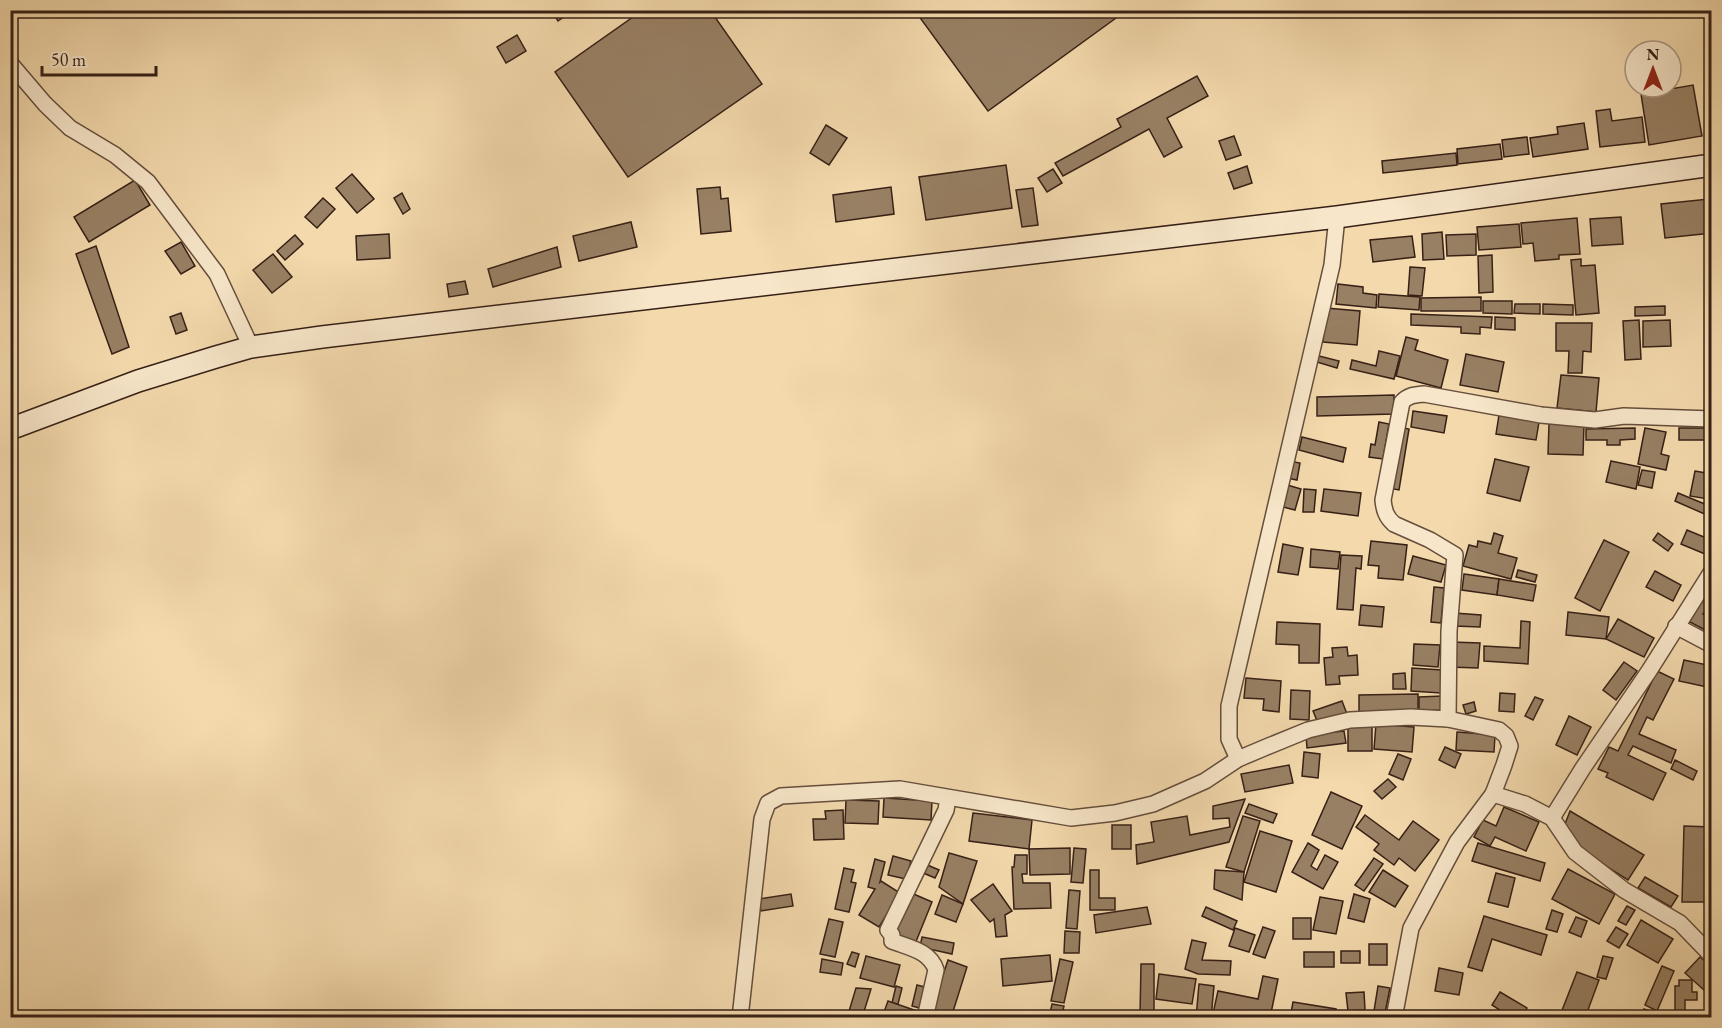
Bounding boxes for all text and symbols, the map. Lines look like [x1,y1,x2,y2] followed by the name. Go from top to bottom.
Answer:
[42,39,156,77] scale bar
[1623,39,1683,99] north arrow
[1647,44,1660,65] text: N
[51,48,86,71] text: 50 m

